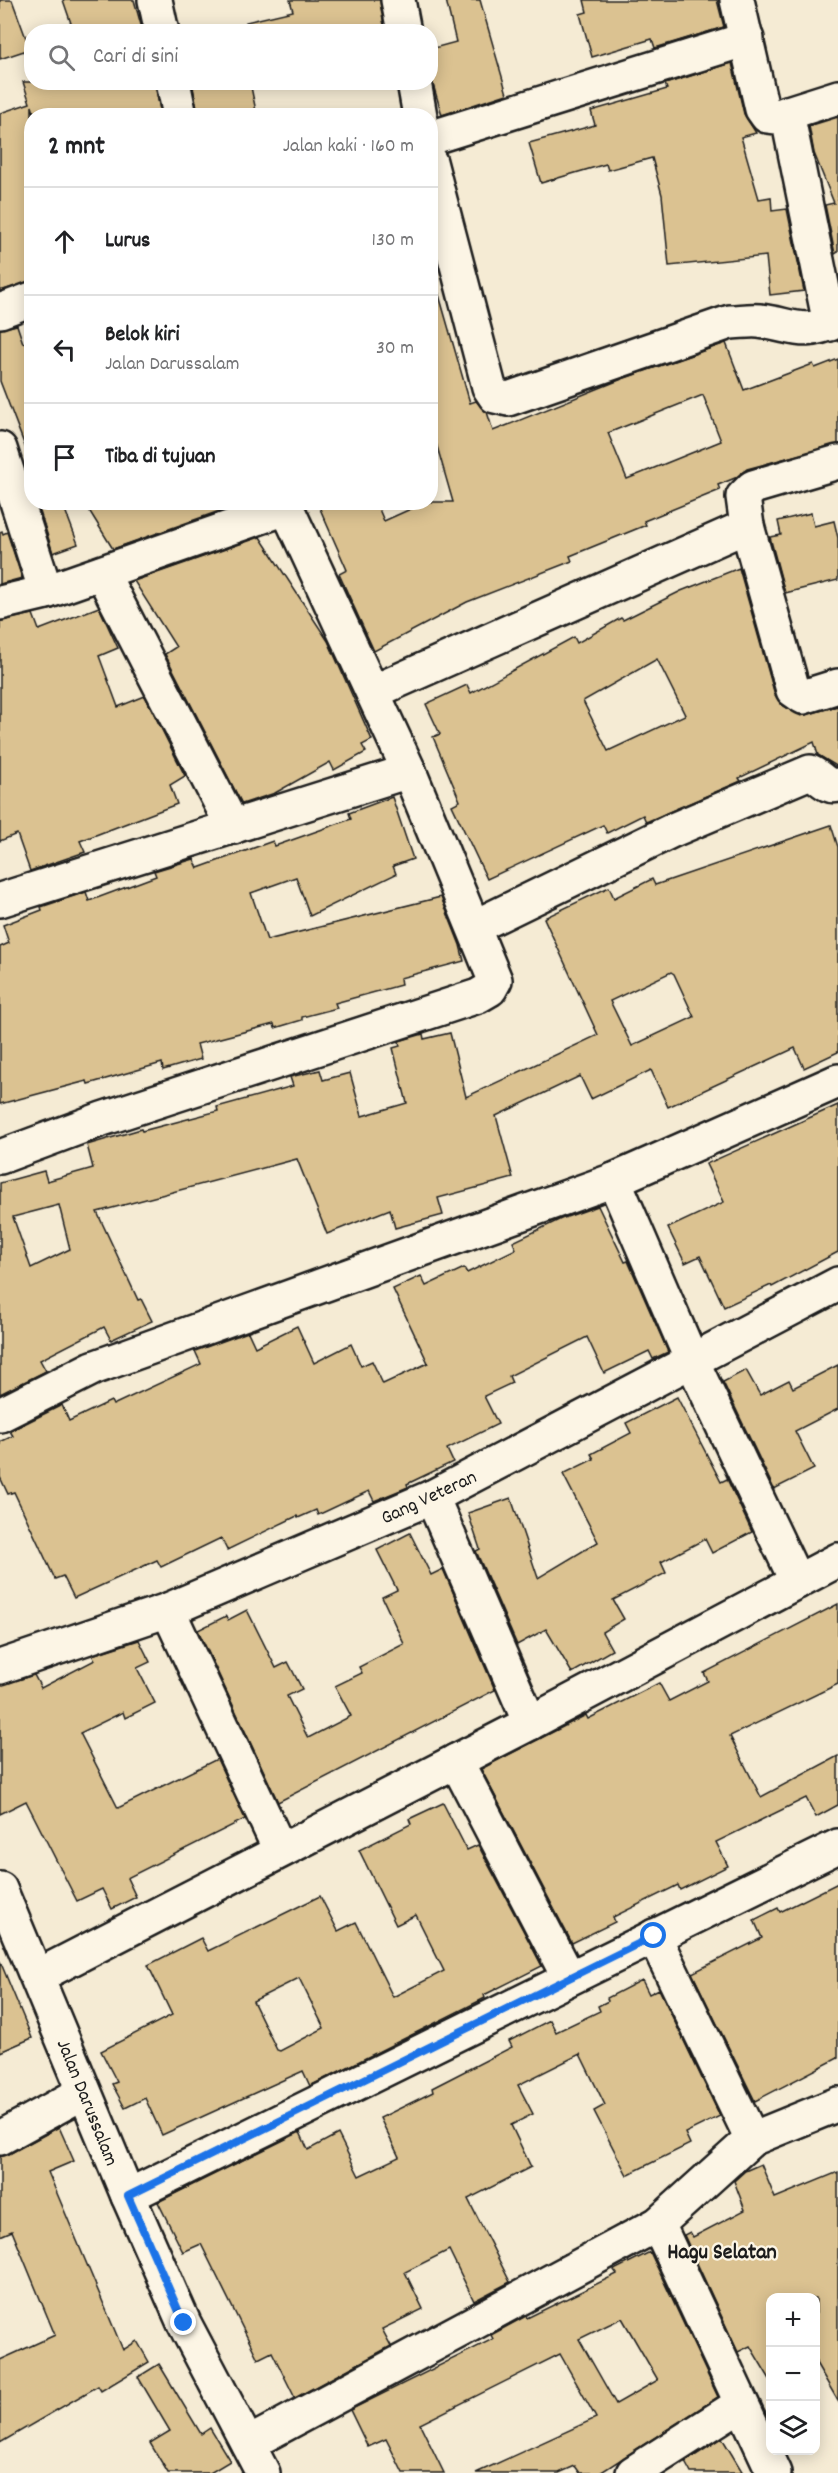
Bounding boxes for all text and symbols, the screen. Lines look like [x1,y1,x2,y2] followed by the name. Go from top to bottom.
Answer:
[24,24,438,90] search box
[45,41,78,74] icon: search
[93,42,178,73] text: Cari di sini
[48,129,105,166] text: 2 mnt
[283,133,414,161] text: Jalan kaki · 160 m
[48,225,81,258] icon: ahead
[105,226,150,257] text: Lurus
[372,227,414,255] text: 130 m
[105,320,179,351] text: Belok kiri
[48,333,81,366] icon: left
[376,335,414,363] text: 30 m
[105,351,239,379] text: Jalan Darussalam
[48,441,81,474] icon: arrive
[105,442,215,473] text: Tiba di tujuan
[377,1464,482,1533] street label: Gang Veteran
[640,1922,666,1948] route start
[48,2036,124,2171] street label: Jalan Darussalam
[667,2238,777,2269] district label: Hagu Selatan
[766,2293,820,2455] map controls
[766,2293,820,2347] button: +
[170,2309,196,2335] route end
[766,2347,820,2401] button: −
[766,2401,820,2455] button: layers

